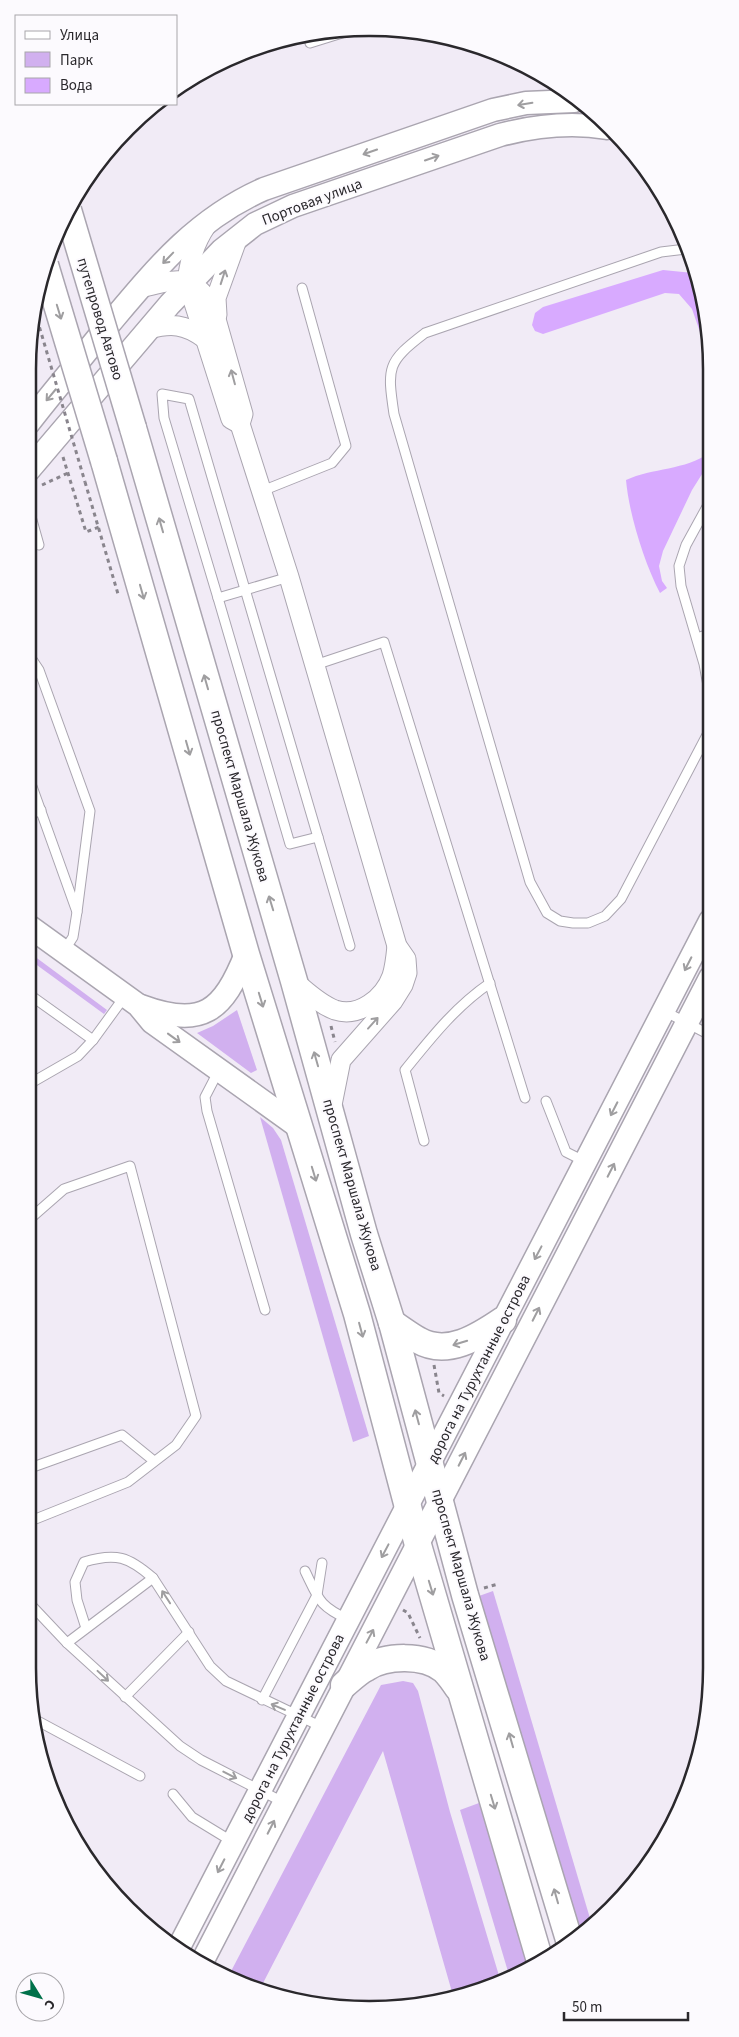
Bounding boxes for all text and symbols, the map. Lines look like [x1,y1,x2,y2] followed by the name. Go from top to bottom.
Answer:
[15,15,178,105] legend
[60,25,99,46] text: Улица
[60,50,94,71] text: Парк
[60,75,93,96] text: Вода
[518,99,534,109] one-way arrow
[363,148,379,157] one-way arrow
[424,152,440,162] one-way arrow
[259,173,365,231] street label: Портовая улица
[162,252,174,265] one-way arrow
[71,255,129,383] street label: путепровод Автово
[219,270,228,285] one-way arrow
[55,303,65,319] one-way arrow
[228,369,237,385] one-way arrow
[46,389,57,402] one-way arrow
[156,518,166,534] one-way arrow
[138,583,148,599] one-way arrow
[201,674,211,690] one-way arrow
[205,707,275,885] street label: проспект Маршала Жукова
[183,739,193,755] one-way arrow
[265,895,275,911] one-way arrow
[683,956,692,971] one-way arrow
[256,992,266,1008] one-way arrow
[367,1016,379,1029] one-way arrow
[167,1033,181,1043] one-way arrow
[311,1051,321,1067] one-way arrow
[317,1096,387,1274] street label: проспект Маршала Жукова
[609,1101,619,1116] one-way arrow
[607,1163,616,1178] one-way arrow
[310,1166,319,1182] one-way arrow
[533,1245,543,1260] one-way arrow
[422,1271,536,1467] street label: дорога на Турухтанные острова
[531,1307,541,1322] one-way arrow
[357,1322,366,1338] one-way arrow
[453,1339,469,1348] one-way arrow
[412,1410,422,1426] one-way arrow
[458,1452,467,1467] one-way arrow
[426,1486,496,1664] street label: проспект Маршала Жукова
[380,1543,389,1558] one-way arrow
[427,1580,436,1595] one-way arrow
[160,1590,170,1604] one-way arrow
[366,1629,375,1644] one-way arrow
[236,1630,350,1826] street label: дорога на Турухтанные острова
[96,1670,109,1682] one-way arrow
[271,1701,286,1711] one-way arrow
[505,1733,515,1749] one-way arrow
[223,1770,238,1780] one-way arrow
[489,1794,499,1810] one-way arrow
[267,1820,276,1835] one-way arrow
[216,1858,225,1873] one-way arrow
[551,1889,561,1905] one-way arrow
[15,1972,65,2022] north arrow
[564,1990,688,2022] scale bar
[39,1995,60,2013] text: С
[572,1997,602,2018] text: 50 m

